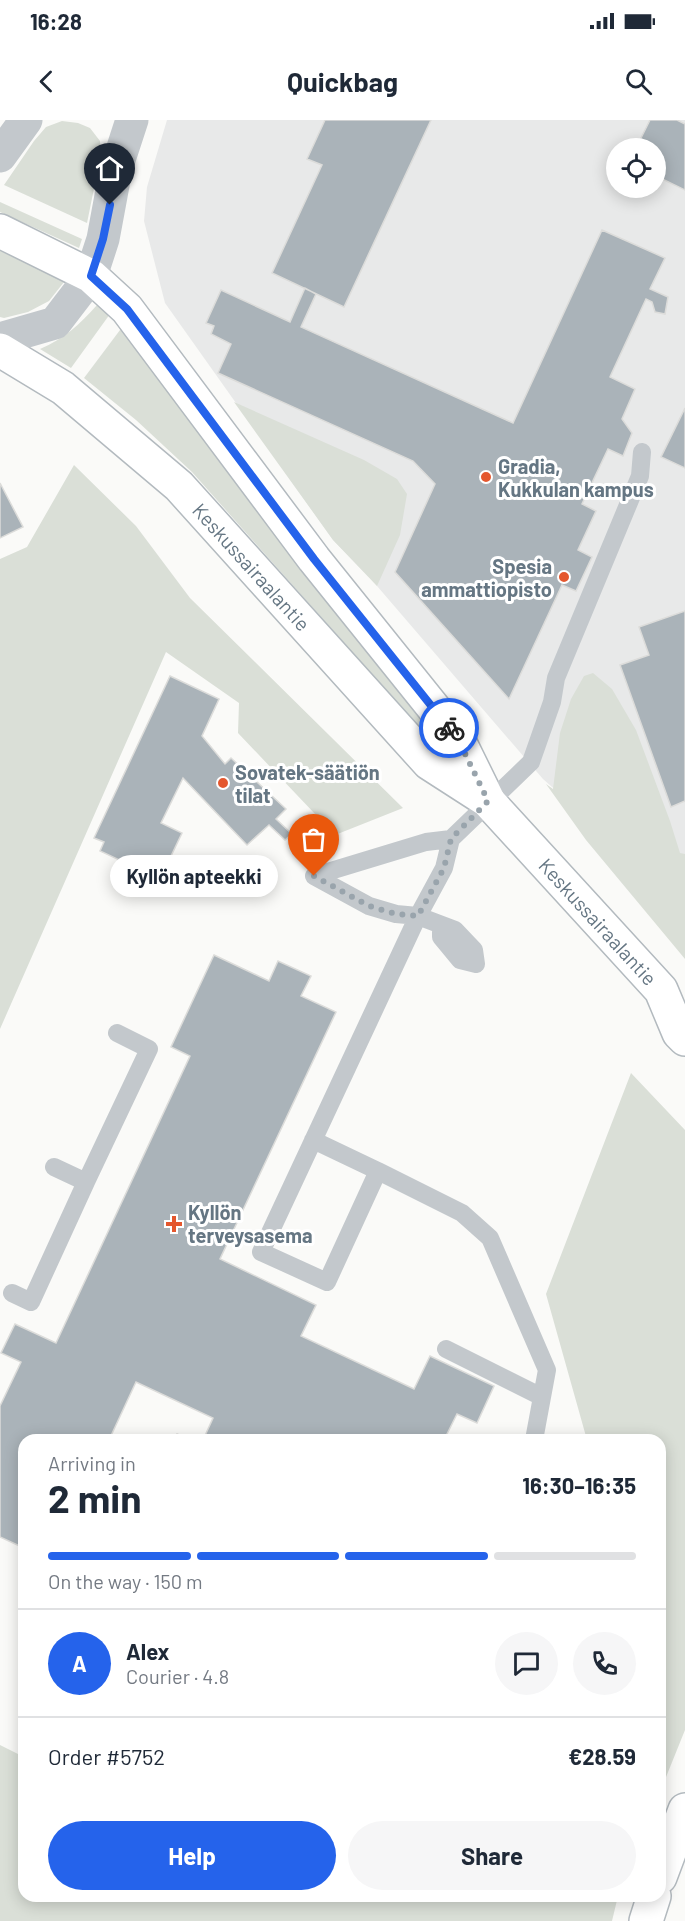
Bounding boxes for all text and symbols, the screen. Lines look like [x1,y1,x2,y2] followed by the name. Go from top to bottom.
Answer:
[30,8,82,34] text: 16:28
[30,65,63,98] icon: back
[287,65,398,97] text: Quickbag
[622,65,655,98] icon: search
[606,138,666,198] map controls
[606,138,666,198] button: locate
[84,143,135,205] pin
[93,152,126,185] icon: home
[498,454,654,501] place label: Gradia, Kukkulan kampus
[479,470,493,484] marker: Gradia, Kukkulan kampus
[188,498,315,635] street label: Keskussairaalantie
[421,554,552,601] place label: Spesia ammattiopisto
[557,570,571,584] marker: Spesia ammattiopisto
[419,698,479,758] courier
[433,712,466,745] icon: bike
[235,760,380,807] place label: Sovatek-säätiön tilat
[216,776,230,790] marker: Sovatek-säätiön tilat
[288,814,339,876] pin
[297,823,330,856] icon: bag
[534,853,662,990] street label: Keskussairaalantie
[110,855,278,897] callout: Kyllön apteekki
[127,864,261,888] text: Kyllön apteekki
[188,1200,313,1247] place label: Kyllön terveysasema
[165,1215,183,1233] marker: Kyllön terveysasema
[48,1451,136,1475] text: Arriving in
[522,1472,636,1498] text: 16:30–16:35
[48,1474,141,1521] text: 2 min
[48,1569,203,1593] text: On the way · 150 m
[495,1632,558,1695] button: chat
[573,1632,636,1695] button: phone
[126,1638,169,1664] text: Alex
[72,1650,87,1676] text: A
[126,1664,229,1688] text: Courier · 4.8
[48,1743,165,1769] text: Order #5752
[568,1743,636,1769] text: €28.59
[48,1821,336,1890] button: Help
[348,1821,636,1890] button: Share

